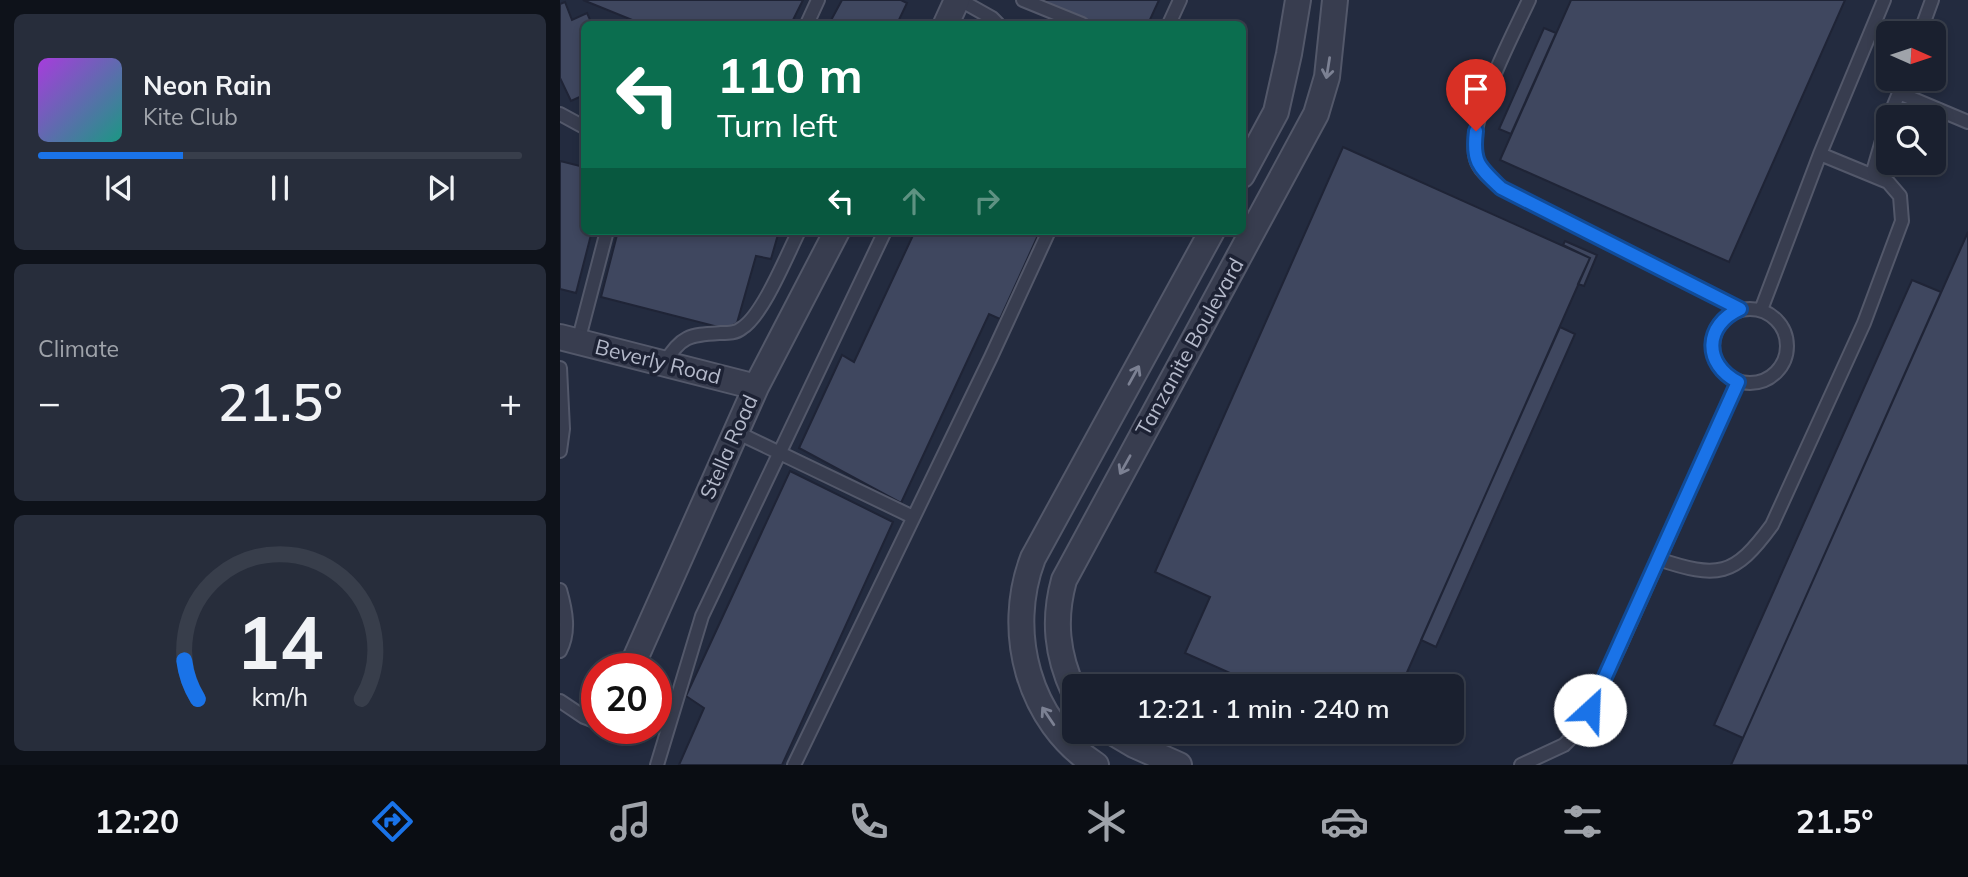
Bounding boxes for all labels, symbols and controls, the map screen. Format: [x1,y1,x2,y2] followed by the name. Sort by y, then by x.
[1876,21,1946,91] north arrow
[1876,21,1946,175] map controls
[717,44,863,105] text: 110 m
[602,49,693,140] icon: left
[1321,56,1334,79] one-way arrow
[1446,59,1506,131] pin
[143,69,272,102] text: Neon Rain
[1457,70,1495,108] icon: arrive
[143,102,238,131] text: Kite Club
[717,105,837,145] text: Turn left
[1876,105,1946,175] button: search
[100,169,138,207] icon: previous
[261,169,299,207] icon: pause
[422,169,460,207] icon: next
[822,182,860,220] icon: left
[895,182,933,220] icon: ahead
[968,182,1006,220] icon: right
[1129,253,1249,440] street label: Tanzanite Boulevard
[593,333,724,389] street label: Beverly Road
[38,334,119,363] text: Climate
[1127,365,1141,386] one-way arrow
[217,369,343,434] text: 21.5°
[38,378,61,426] text: −
[499,378,522,426] text: +
[694,390,763,503] street label: Stella Road
[1118,455,1132,475] one-way arrow
[236,596,324,687] text: 14
[581,653,672,744] speed limit sign: 20
[1553,673,1627,747] position arrow
[252,681,308,712] text: km/h
[1136,692,1390,725] text: 12:21 · 1 min · 240 m
[1041,707,1055,726] one-way arrow
[368,797,417,846] icon: directions
[606,797,655,846] icon: music
[844,797,893,846] icon: phone
[1082,797,1131,846] icon: climate
[1320,797,1369,846] icon: car
[1558,797,1607,846] icon: filters
[94,801,179,841] text: 12:20
[1796,801,1873,841] text: 21.5°

